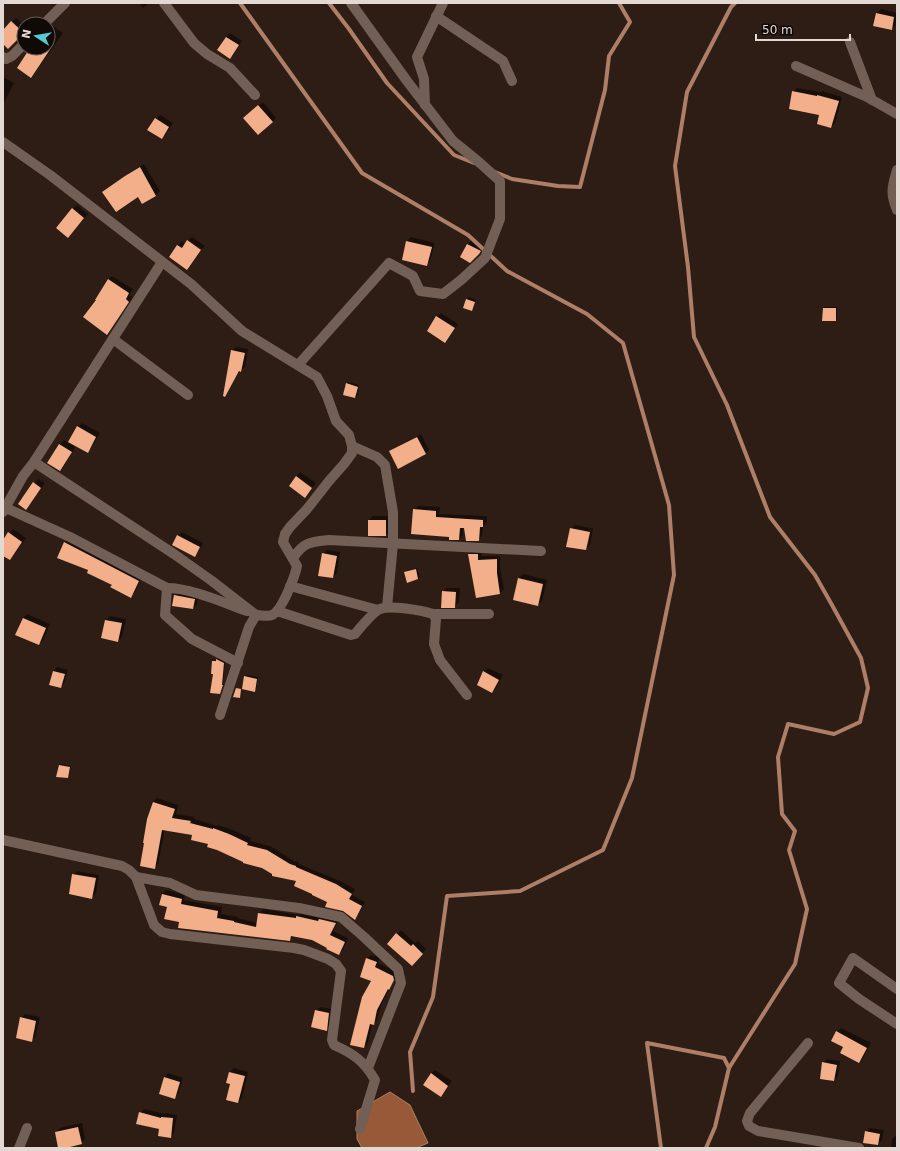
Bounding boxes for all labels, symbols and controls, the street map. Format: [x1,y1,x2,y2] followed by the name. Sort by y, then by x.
[16,16,56,56] north arrow
[756,16,850,42] scale bar
[762,23,793,37] text: 50 m
[19,28,34,40] text: N

